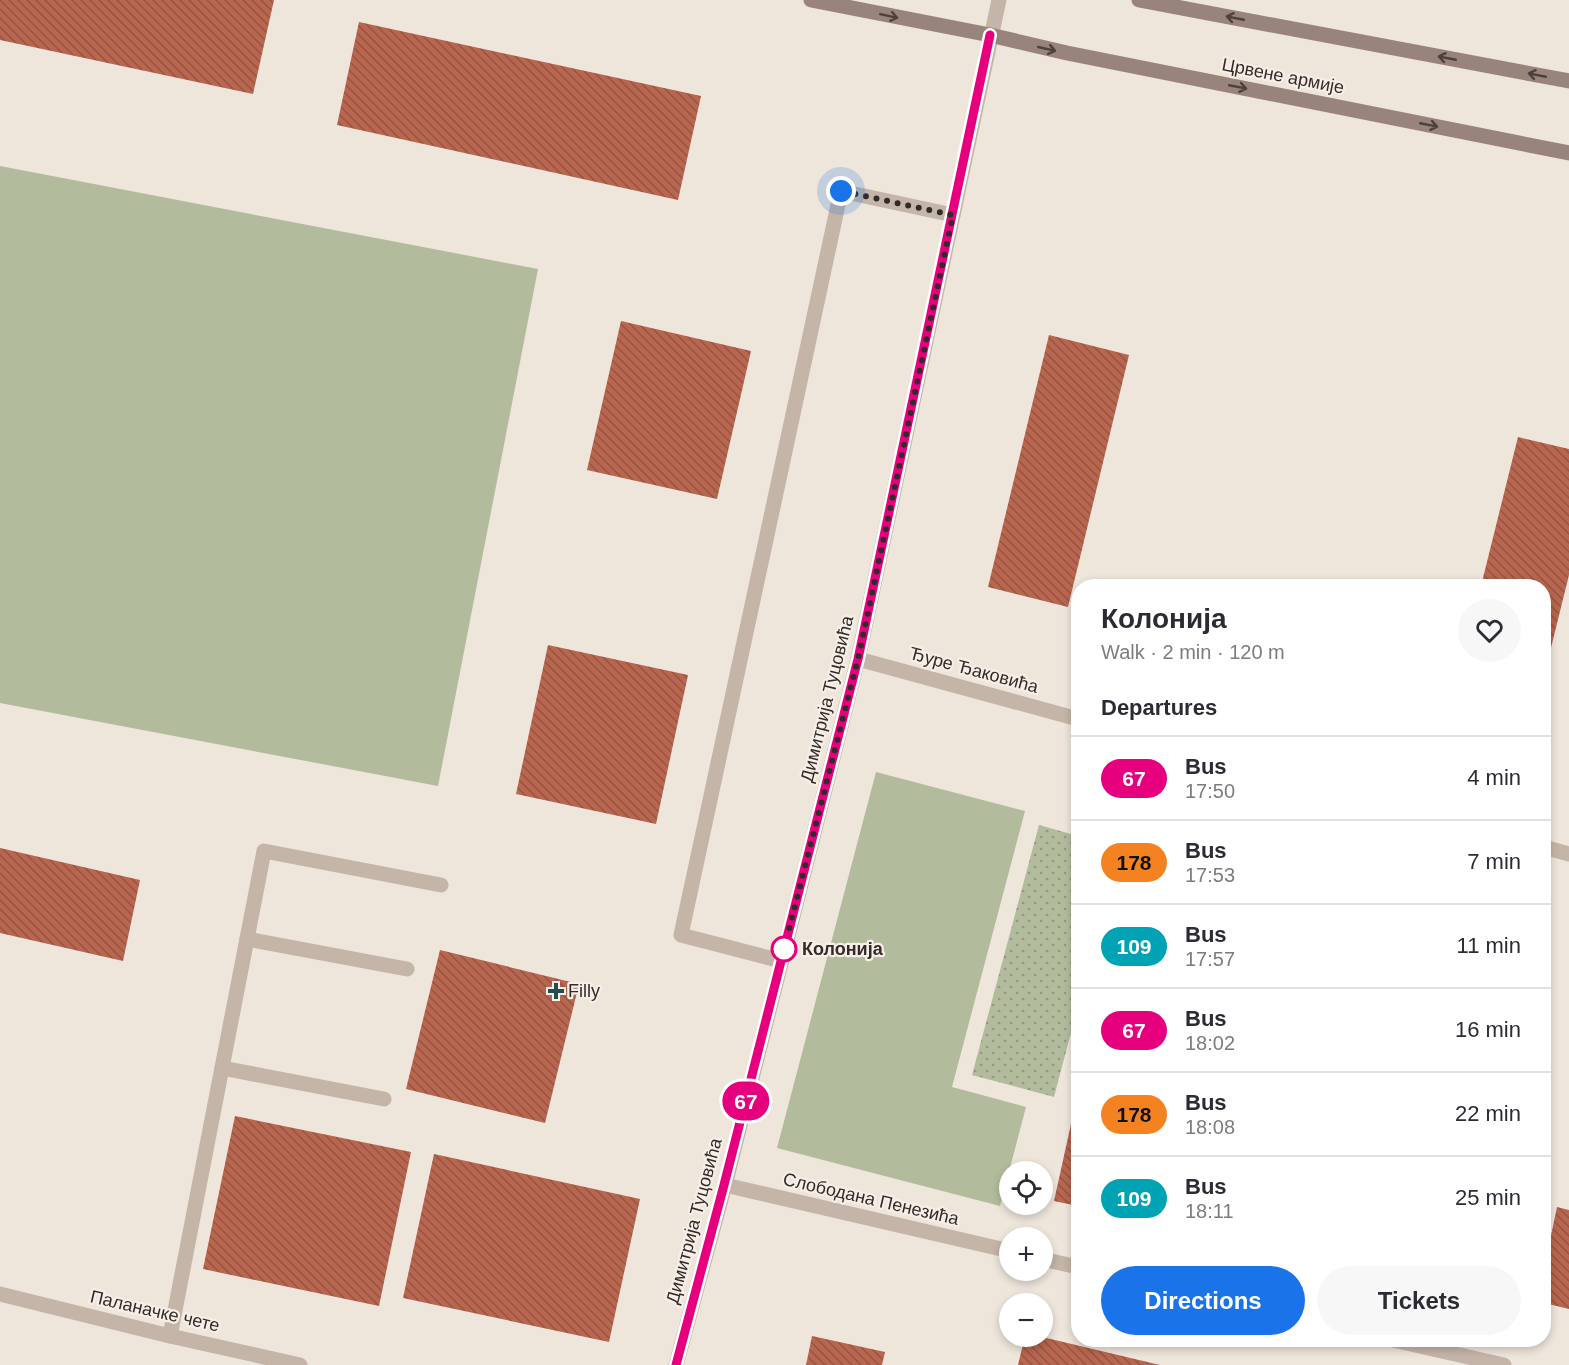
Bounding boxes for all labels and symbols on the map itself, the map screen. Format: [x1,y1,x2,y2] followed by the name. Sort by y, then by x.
[879,10,898,22] one-way arrow
[1226,12,1245,23] one-way arrow
[1037,43,1056,55] one-way arrow
[1438,52,1458,63] one-way arrow
[1220,54,1346,98] street label: Црвене армије
[1528,69,1547,80] one-way arrow
[1228,82,1247,93] one-way arrow
[1419,120,1439,131] one-way arrow
[826,176,856,206] your location
[797,613,858,784] street label: Димитрија Туцовића
[907,643,1042,697] street label: Ђуре Ђаковића
[771,936,797,962] marker: Колонија
[802,939,884,959] place label: Колонија
[568,981,600,1001] place label: Filly
[549,984,563,998] marker: Filly
[719,1082,773,1120] line badge: 67
[662,1135,726,1306] street label: Димитрија Туцовића
[781,1169,962,1229] street label: Слободана Пенезића
[88,1286,222,1336] street label: Паланачке чете

